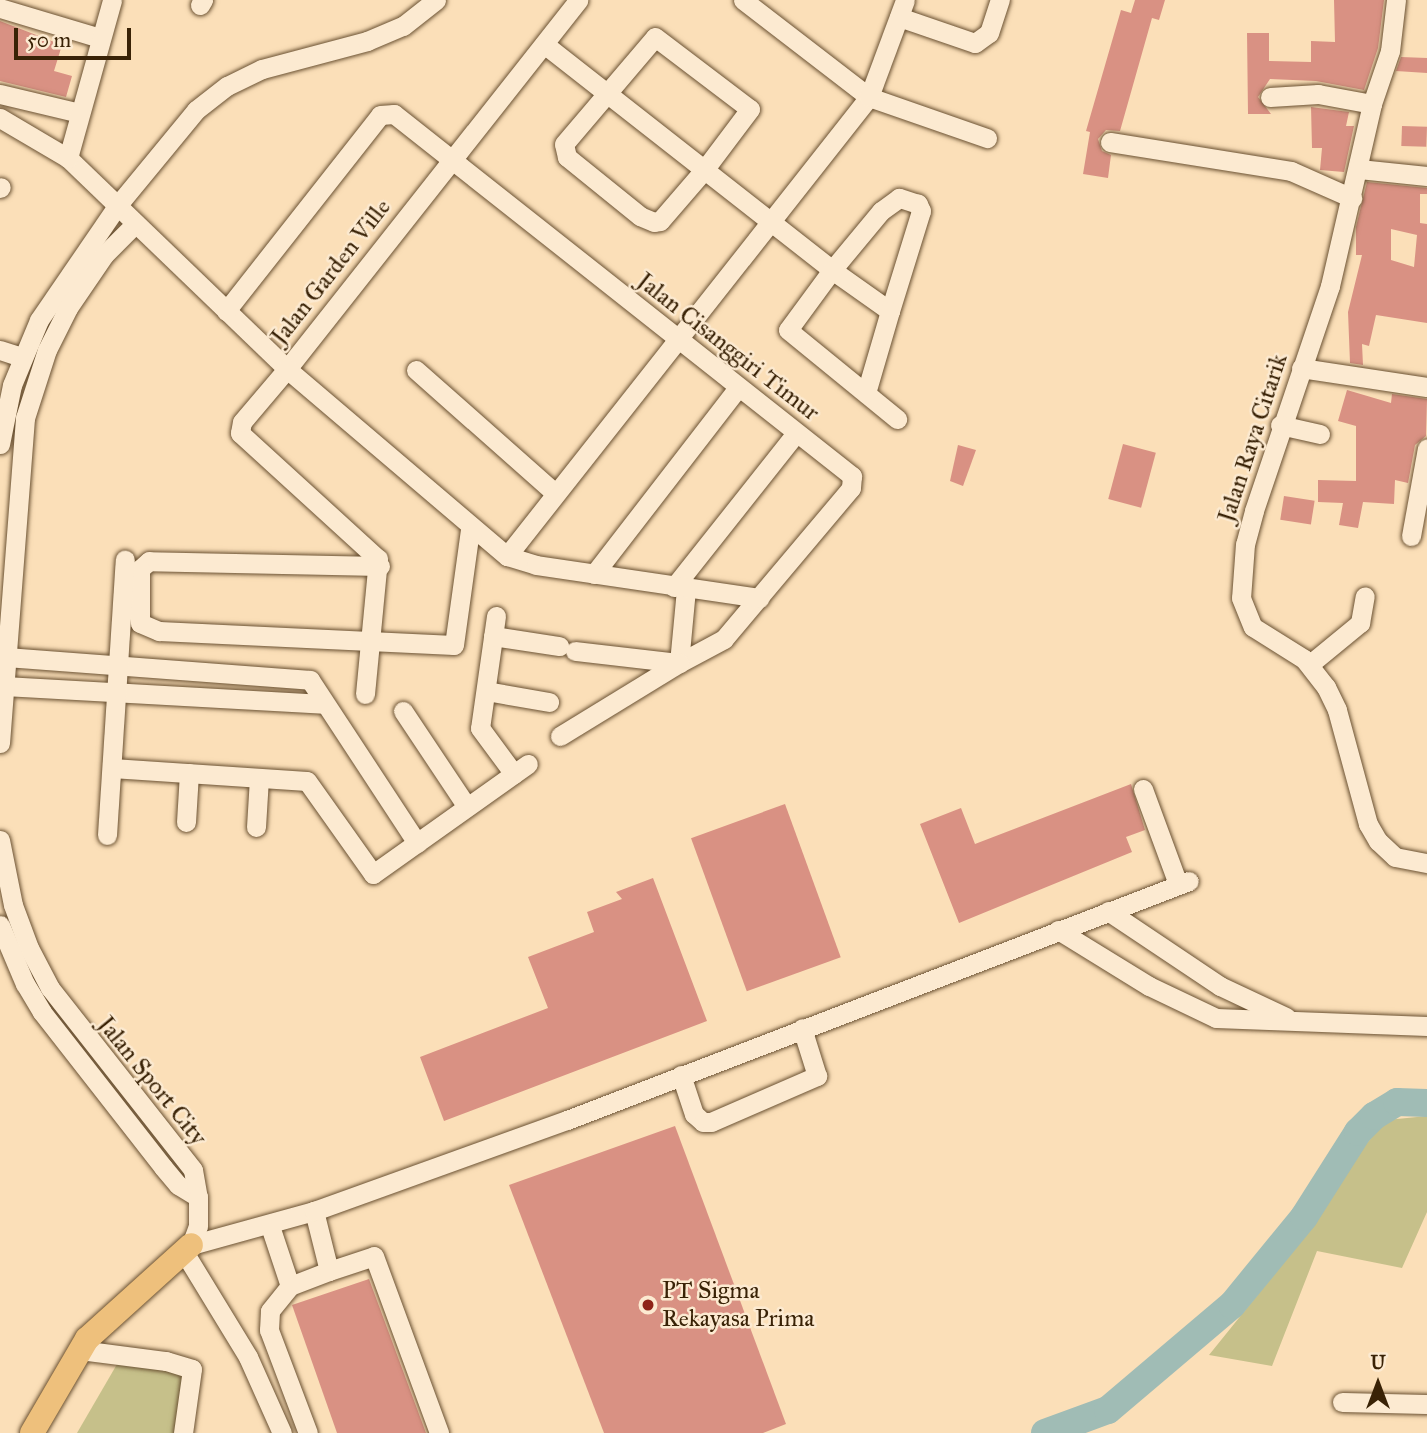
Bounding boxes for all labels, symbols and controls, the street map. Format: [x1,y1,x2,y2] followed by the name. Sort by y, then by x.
[18,14,135,58] scale bar
[27,27,71,53] text: 50 m
[265,193,397,351] street label: Jalan Garden Ville
[631,267,825,427] street label: Jalan Cisanggiri Timur
[1212,350,1294,526] street label: Jalan Raya Citarik
[91,1011,213,1151] street label: Jalan Sport City
[662,1277,814,1333] place label: PT Sigma Rekayasa Prima
[640,1297,656,1313] marker: PT Sigma Rekayasa Prima
[1343,1349,1413,1419] north arrow
[1370,1351,1386,1374] text: U

